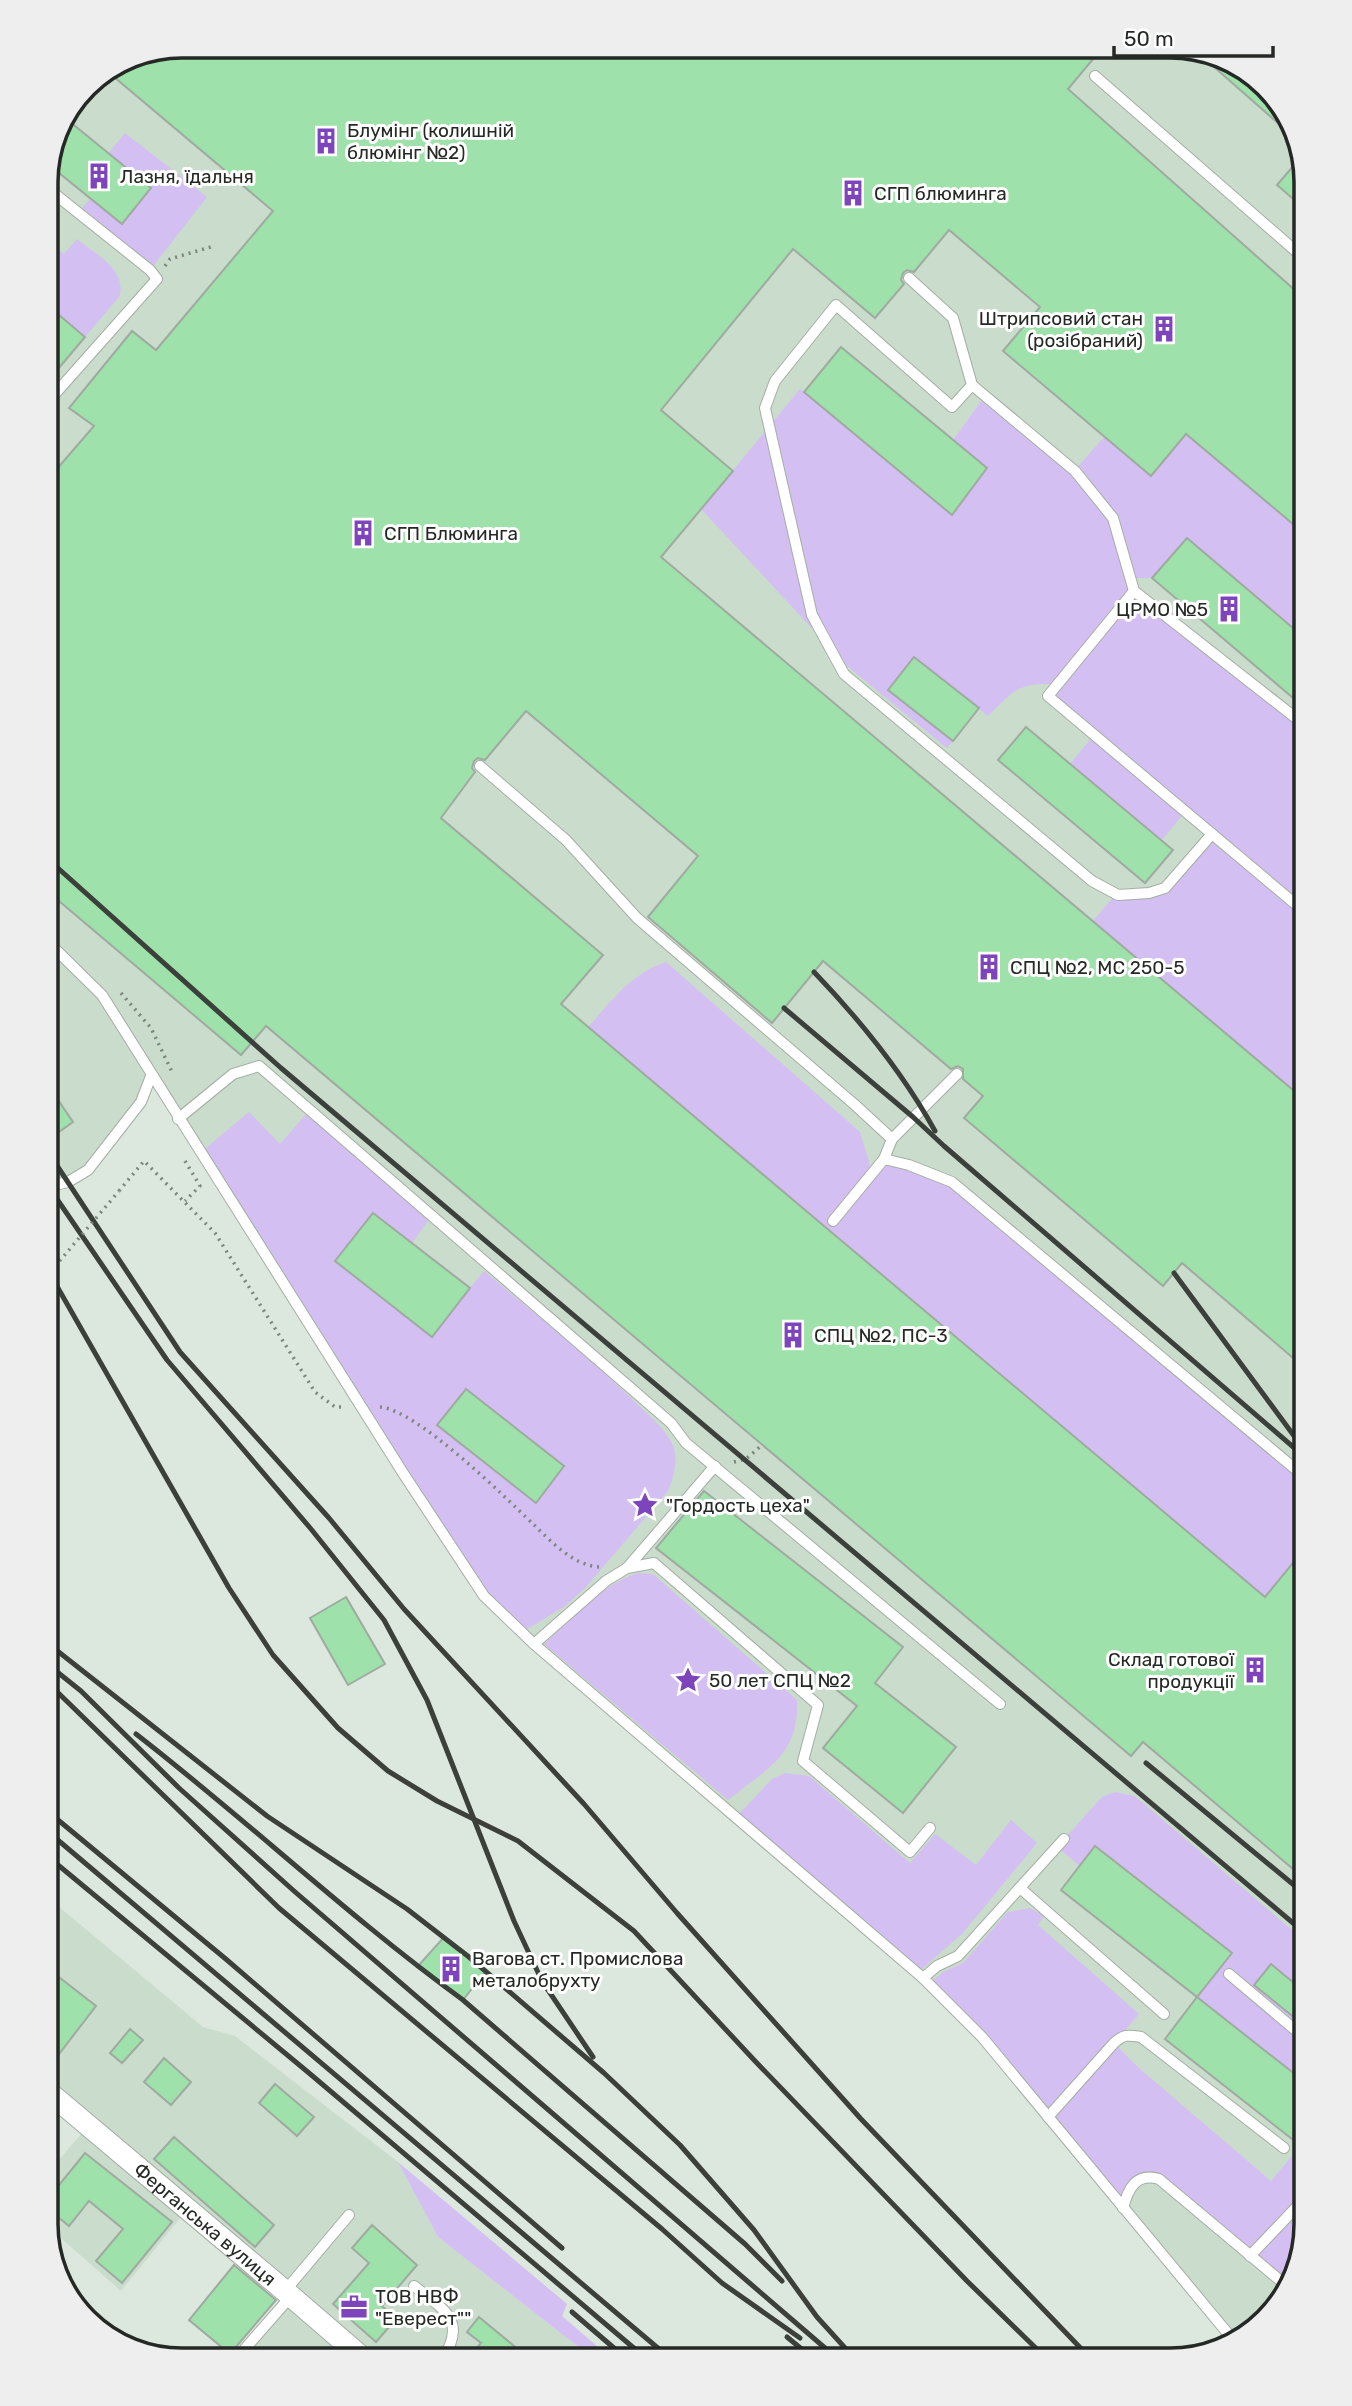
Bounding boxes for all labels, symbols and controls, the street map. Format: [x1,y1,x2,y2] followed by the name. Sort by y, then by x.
[1114,14,1273,58] scale bar
[1124,26,1174,51] text: 50 m
[347,119,514,164] place label: Блумінг (колишній блюмінг №2)
[311,126,341,156] building icon: Блумінг (колишній блюмінг №2)
[84,161,114,191] building icon: Лазня, їдальня
[120,165,254,188] place label: Лазня, їдальня
[838,178,868,208] building icon: СГП блюминга
[874,182,1007,205] place label: СГП блюминга
[979,307,1143,352] place label: Штрипсовий стан (розібраний)
[1149,314,1179,344] building icon: Штрипсовий стан (розібраний)
[348,518,378,548] building icon: СГП Блюминга
[384,522,518,545] place label: СГП Блюминга
[1214,594,1244,624] building icon: ЦРМО №5
[1116,598,1208,621] place label: ЦРМО №5
[974,952,1004,982] building icon: СПЦ №2, МС 250-5
[1010,956,1185,979] place label: СПЦ №2, МС 250-5
[778,1320,808,1350] building icon: СПЦ №2, ПС-3
[814,1324,948,1347] place label: СПЦ №2, ПС-3
[630,1490,660,1520] place icon: "Гордость цеха"
[666,1494,810,1517] place label: "Гордость цеха"
[1108,1648,1234,1693] place label: Склад готової продукції
[1240,1655,1270,1685] building icon: Склад готової продукції
[673,1665,703,1695] place icon: 50 лет СПЦ №2
[709,1669,851,1692] place label: 50 лет СПЦ №2
[472,1947,683,1992] place label: Вагова ст. Промислова металобрухту
[436,1954,466,1984] building icon: Вагова ст. Промислова металобрухту
[129,2158,281,2291] street label: Ферганська вулиця
[375,2285,471,2330] place label: ТОВ НВФ "Еверест""
[339,2292,369,2322] office icon: ТОВ НВФ "Еверест""

